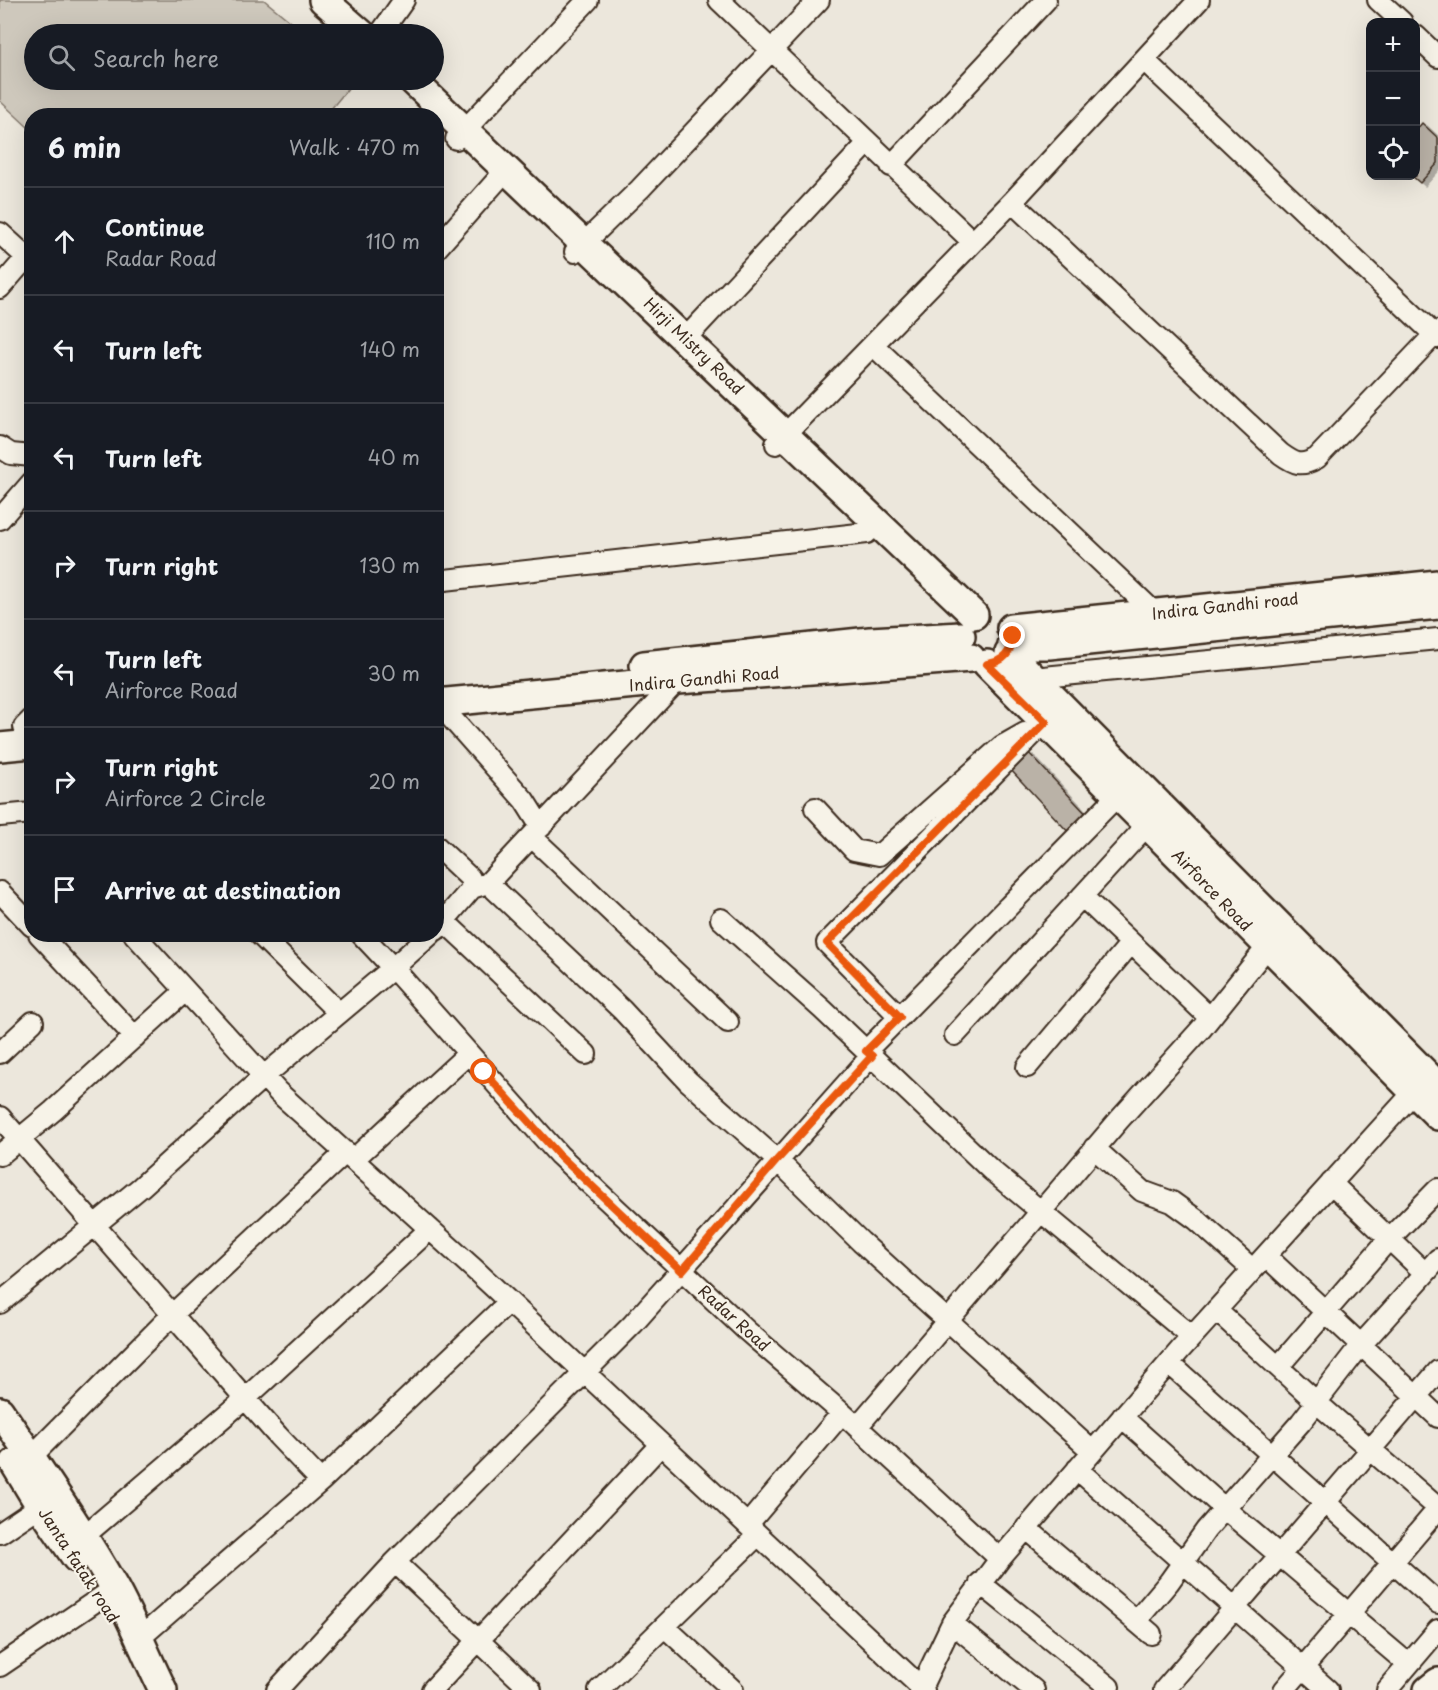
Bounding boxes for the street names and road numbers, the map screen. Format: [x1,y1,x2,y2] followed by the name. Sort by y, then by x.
[639,291,750,400] street label: Hirji Mistry Road
[1150,585,1299,625] street label: Indira Gandhi road
[628,659,780,697] street label: Indira Gandhi Road
[1167,843,1258,936] street label: Airforce Road
[693,1278,776,1356] street label: Radar Road
[34,1502,126,1627] street label: Janta fatak road

